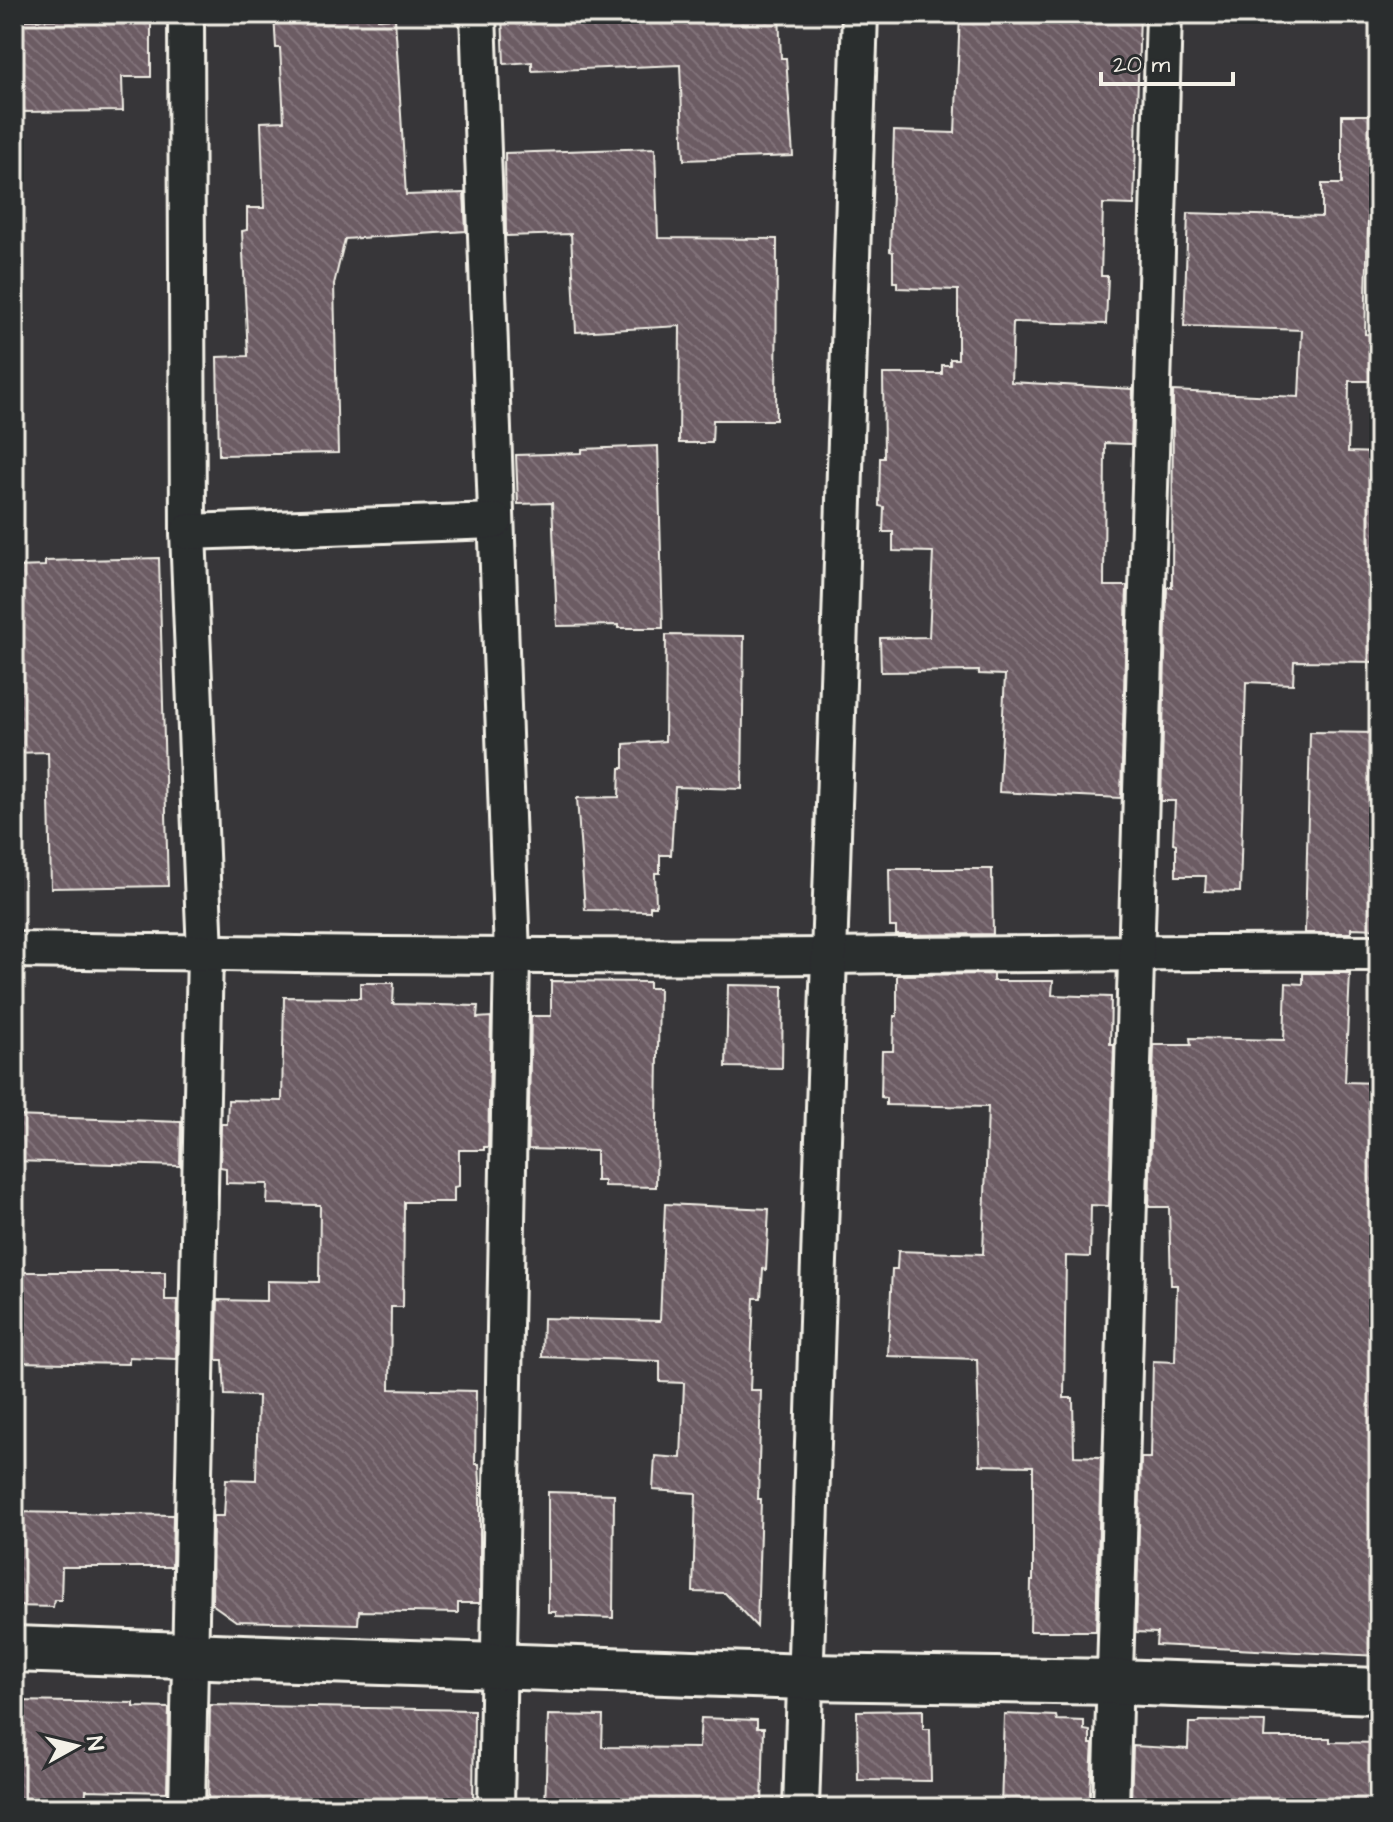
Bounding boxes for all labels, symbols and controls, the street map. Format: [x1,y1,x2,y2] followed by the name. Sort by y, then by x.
[1101,36,1233,86] scale bar
[1113,48,1170,82] text: 20 m
[36,1706,116,1786] north arrow
[78,1734,111,1753] text: N

